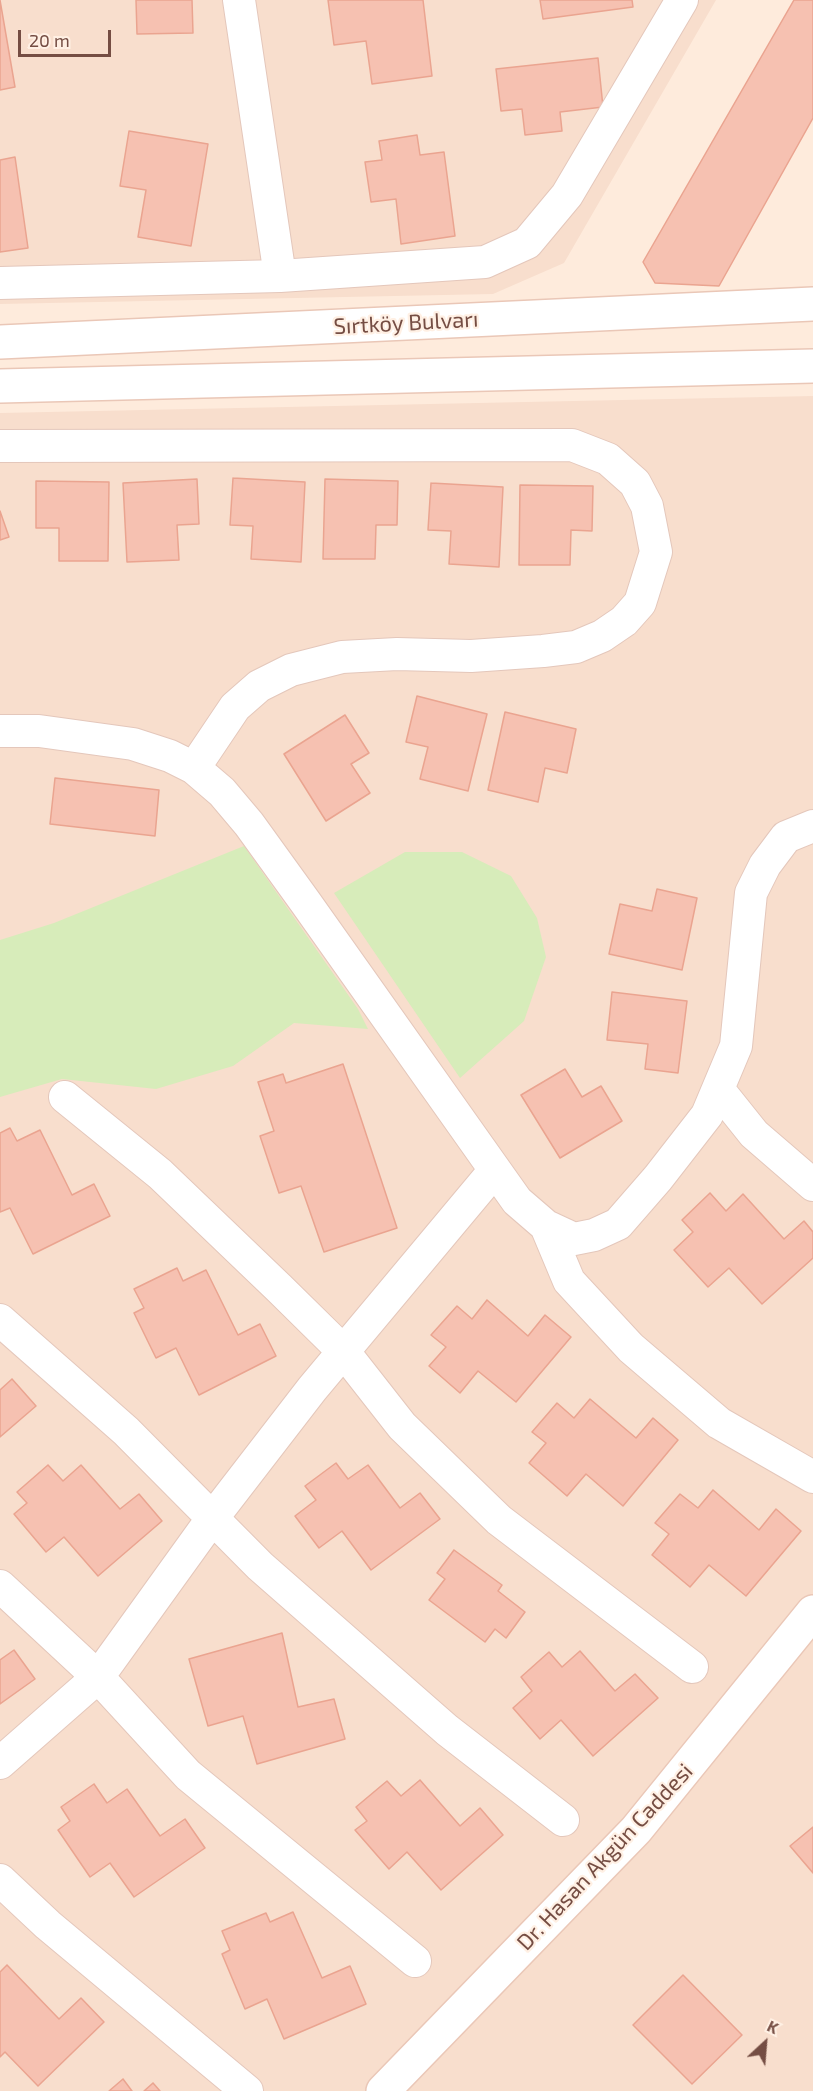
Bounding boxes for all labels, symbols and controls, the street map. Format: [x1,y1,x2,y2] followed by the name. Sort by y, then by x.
[21,18,114,56] scale bar
[29,29,70,51] text: 20 m
[333,306,479,340] street label: Sırtköy Bulvarı
[512,1758,698,1956] street label: Dr. Hasan Akgün Caddesi
[735,2013,795,2073] north arrow
[764,2016,782,2037] text: K

